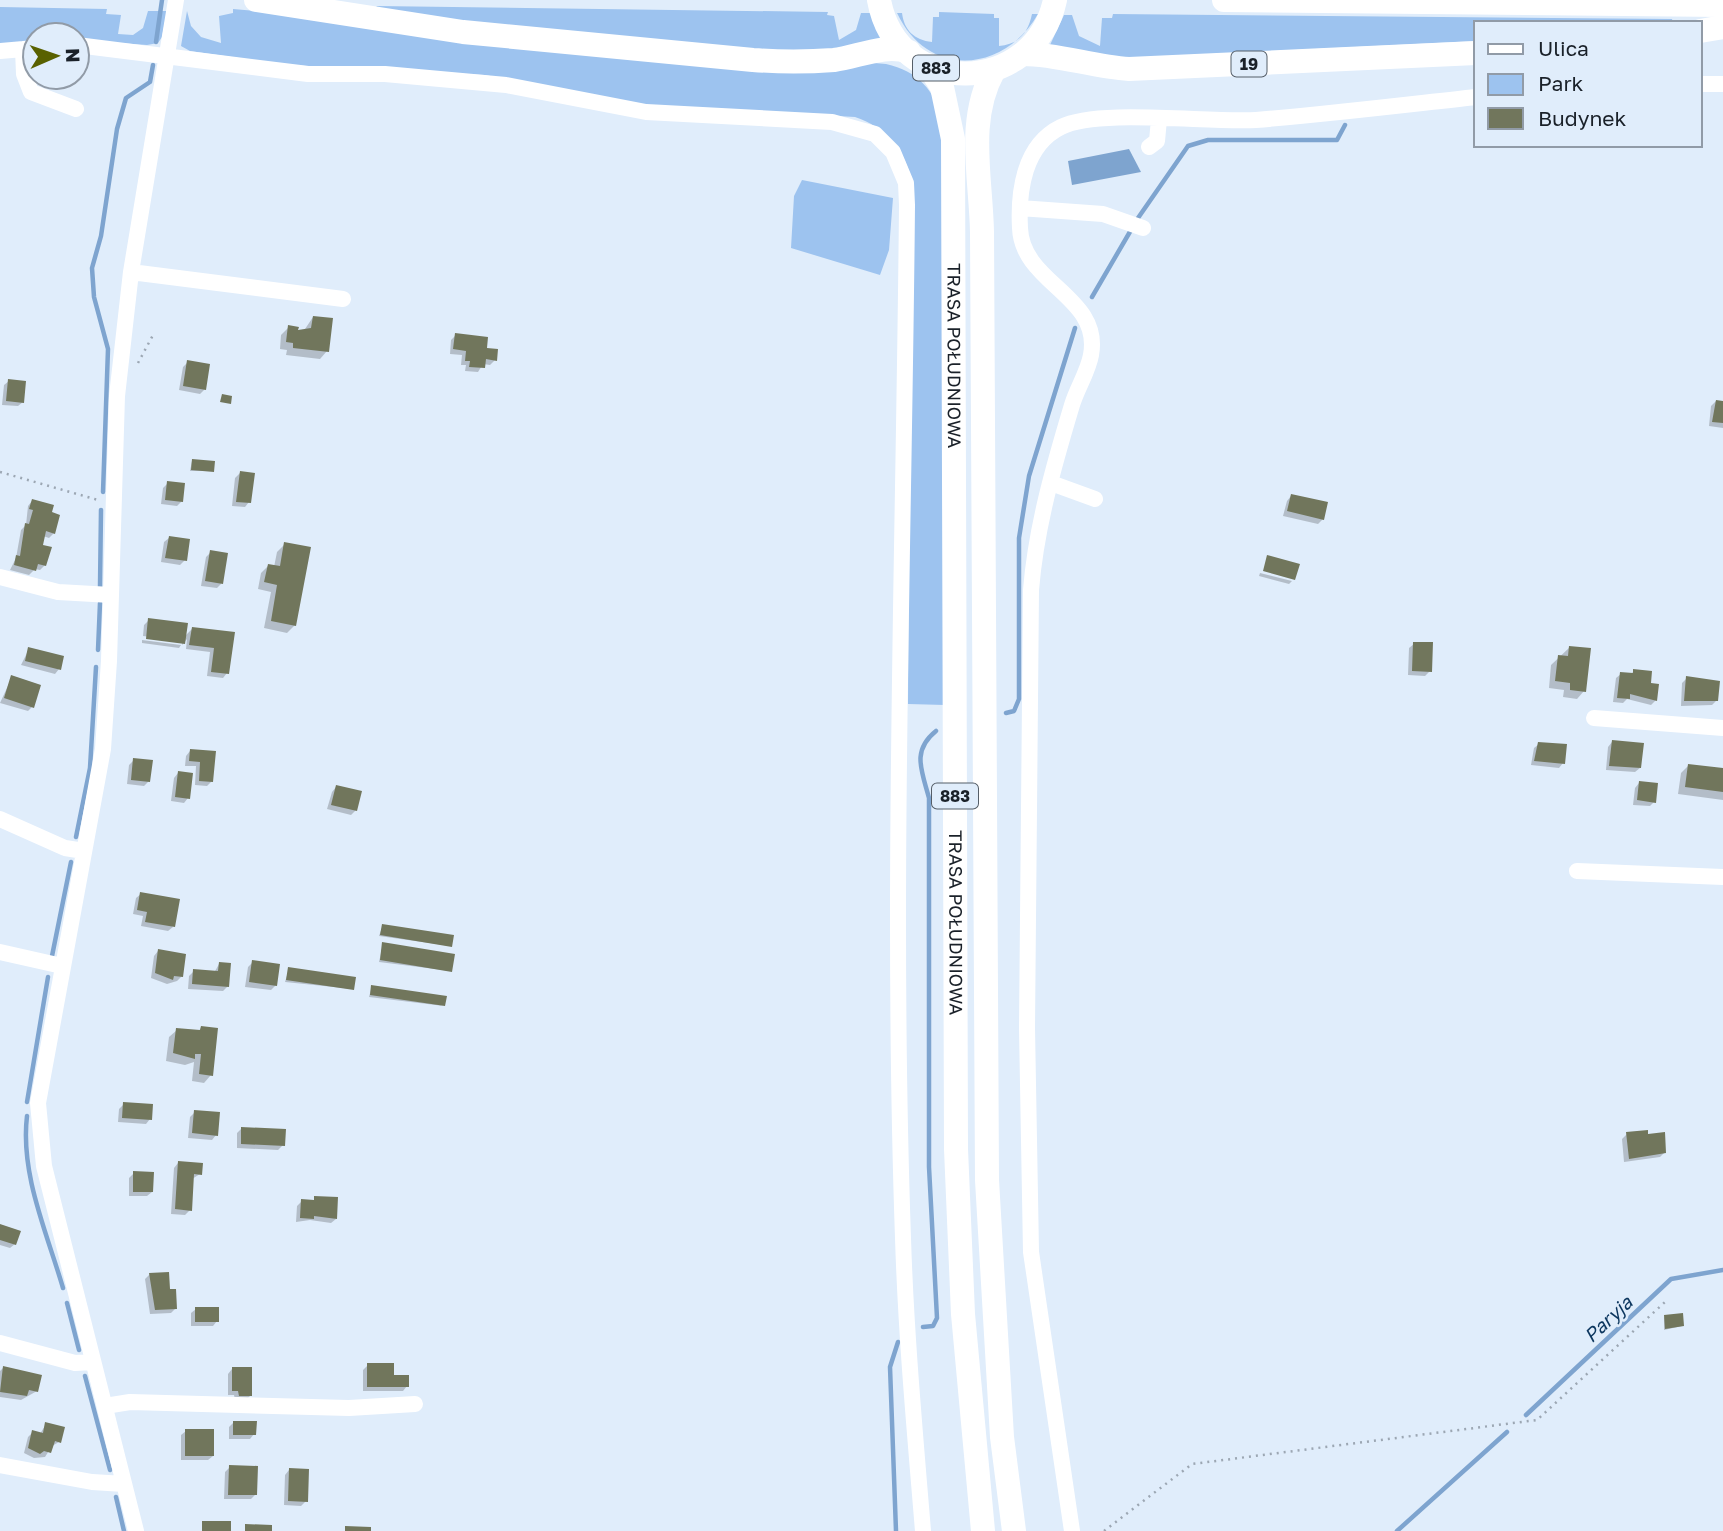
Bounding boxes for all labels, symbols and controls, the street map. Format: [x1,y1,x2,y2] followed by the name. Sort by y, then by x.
[21,21,91,91] north arrow
[1474,21,1702,147] legend
[1538,35,1589,61] text: Ulica
[62,48,85,63] text: N
[1232,52,1266,76] road number: 19
[913,55,959,80] road number: 883
[1538,70,1584,96] text: Park
[1538,105,1627,131] text: Budynek
[943,263,966,448] street label: TRASA POŁUDNIOWA
[932,783,978,808] road number: 883
[945,830,968,1015] street label: TRASA POŁUDNIOWA
[1579,1290,1637,1347] water label: Paryja

